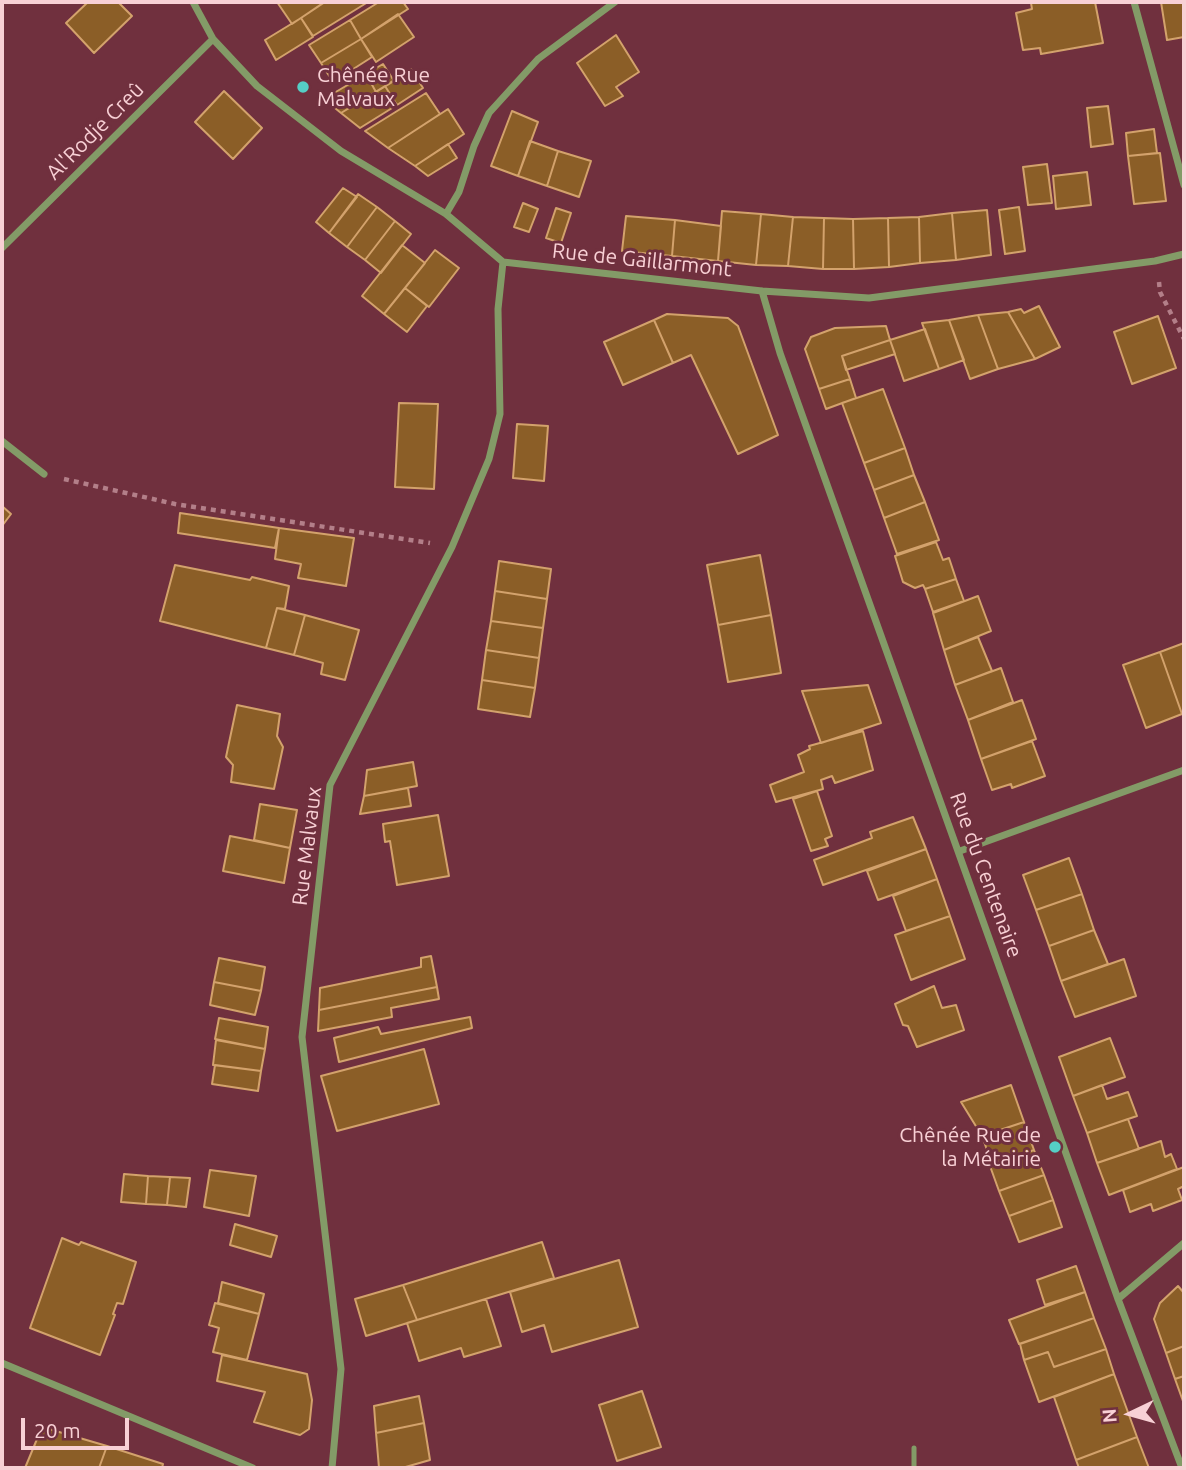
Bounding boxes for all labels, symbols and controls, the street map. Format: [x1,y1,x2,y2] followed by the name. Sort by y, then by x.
[317,62,430,112] place label: Chênée Rue Malvaux
[41,77,149,185] street label: Al'Rodje Creû
[295,79,311,95] marker: Chênée Rue Malvaux
[551,238,733,282] street label: Rue de Gaillarmont
[287,785,327,907] street label: Rue Malvaux
[944,789,1028,961] street label: Rue du Centenaire
[899,1122,1041,1172] place label: Chênée Rue de la Métairie
[1047,1139,1063,1155] marker: Chênée Rue de la Métairie
[1095,1379,1165,1449] north arrow
[24,1404,133,1448] scale bar
[1098,1408,1121,1424] text: N
[34,1418,81,1442] text: 20 m

